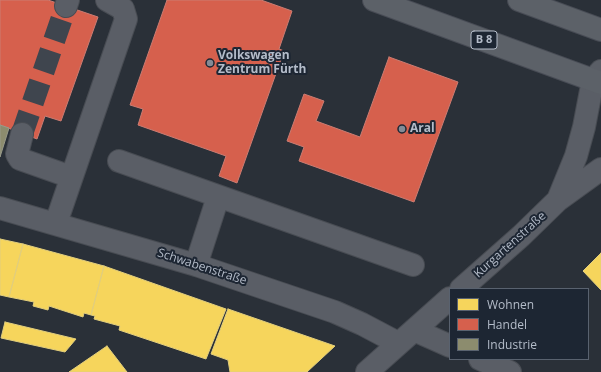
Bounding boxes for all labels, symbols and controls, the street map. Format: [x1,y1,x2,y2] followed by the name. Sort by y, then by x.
[471,31,497,49] road number: B 8
[218,49,306,77] place label: Volkswagen Zentrum Fürth
[205,58,215,68] marker: Volkswagen Zentrum Fürth
[410,122,435,136] place label: Aral
[397,124,407,134] marker: Aral
[471,209,549,281] street label: Kurgartenstraße
[156,246,248,288] street label: Schwabenstraße
[449,288,589,360] legend
[487,296,534,313] text: Wohnen
[487,316,527,333] text: Handel
[487,336,537,353] text: Industrie

